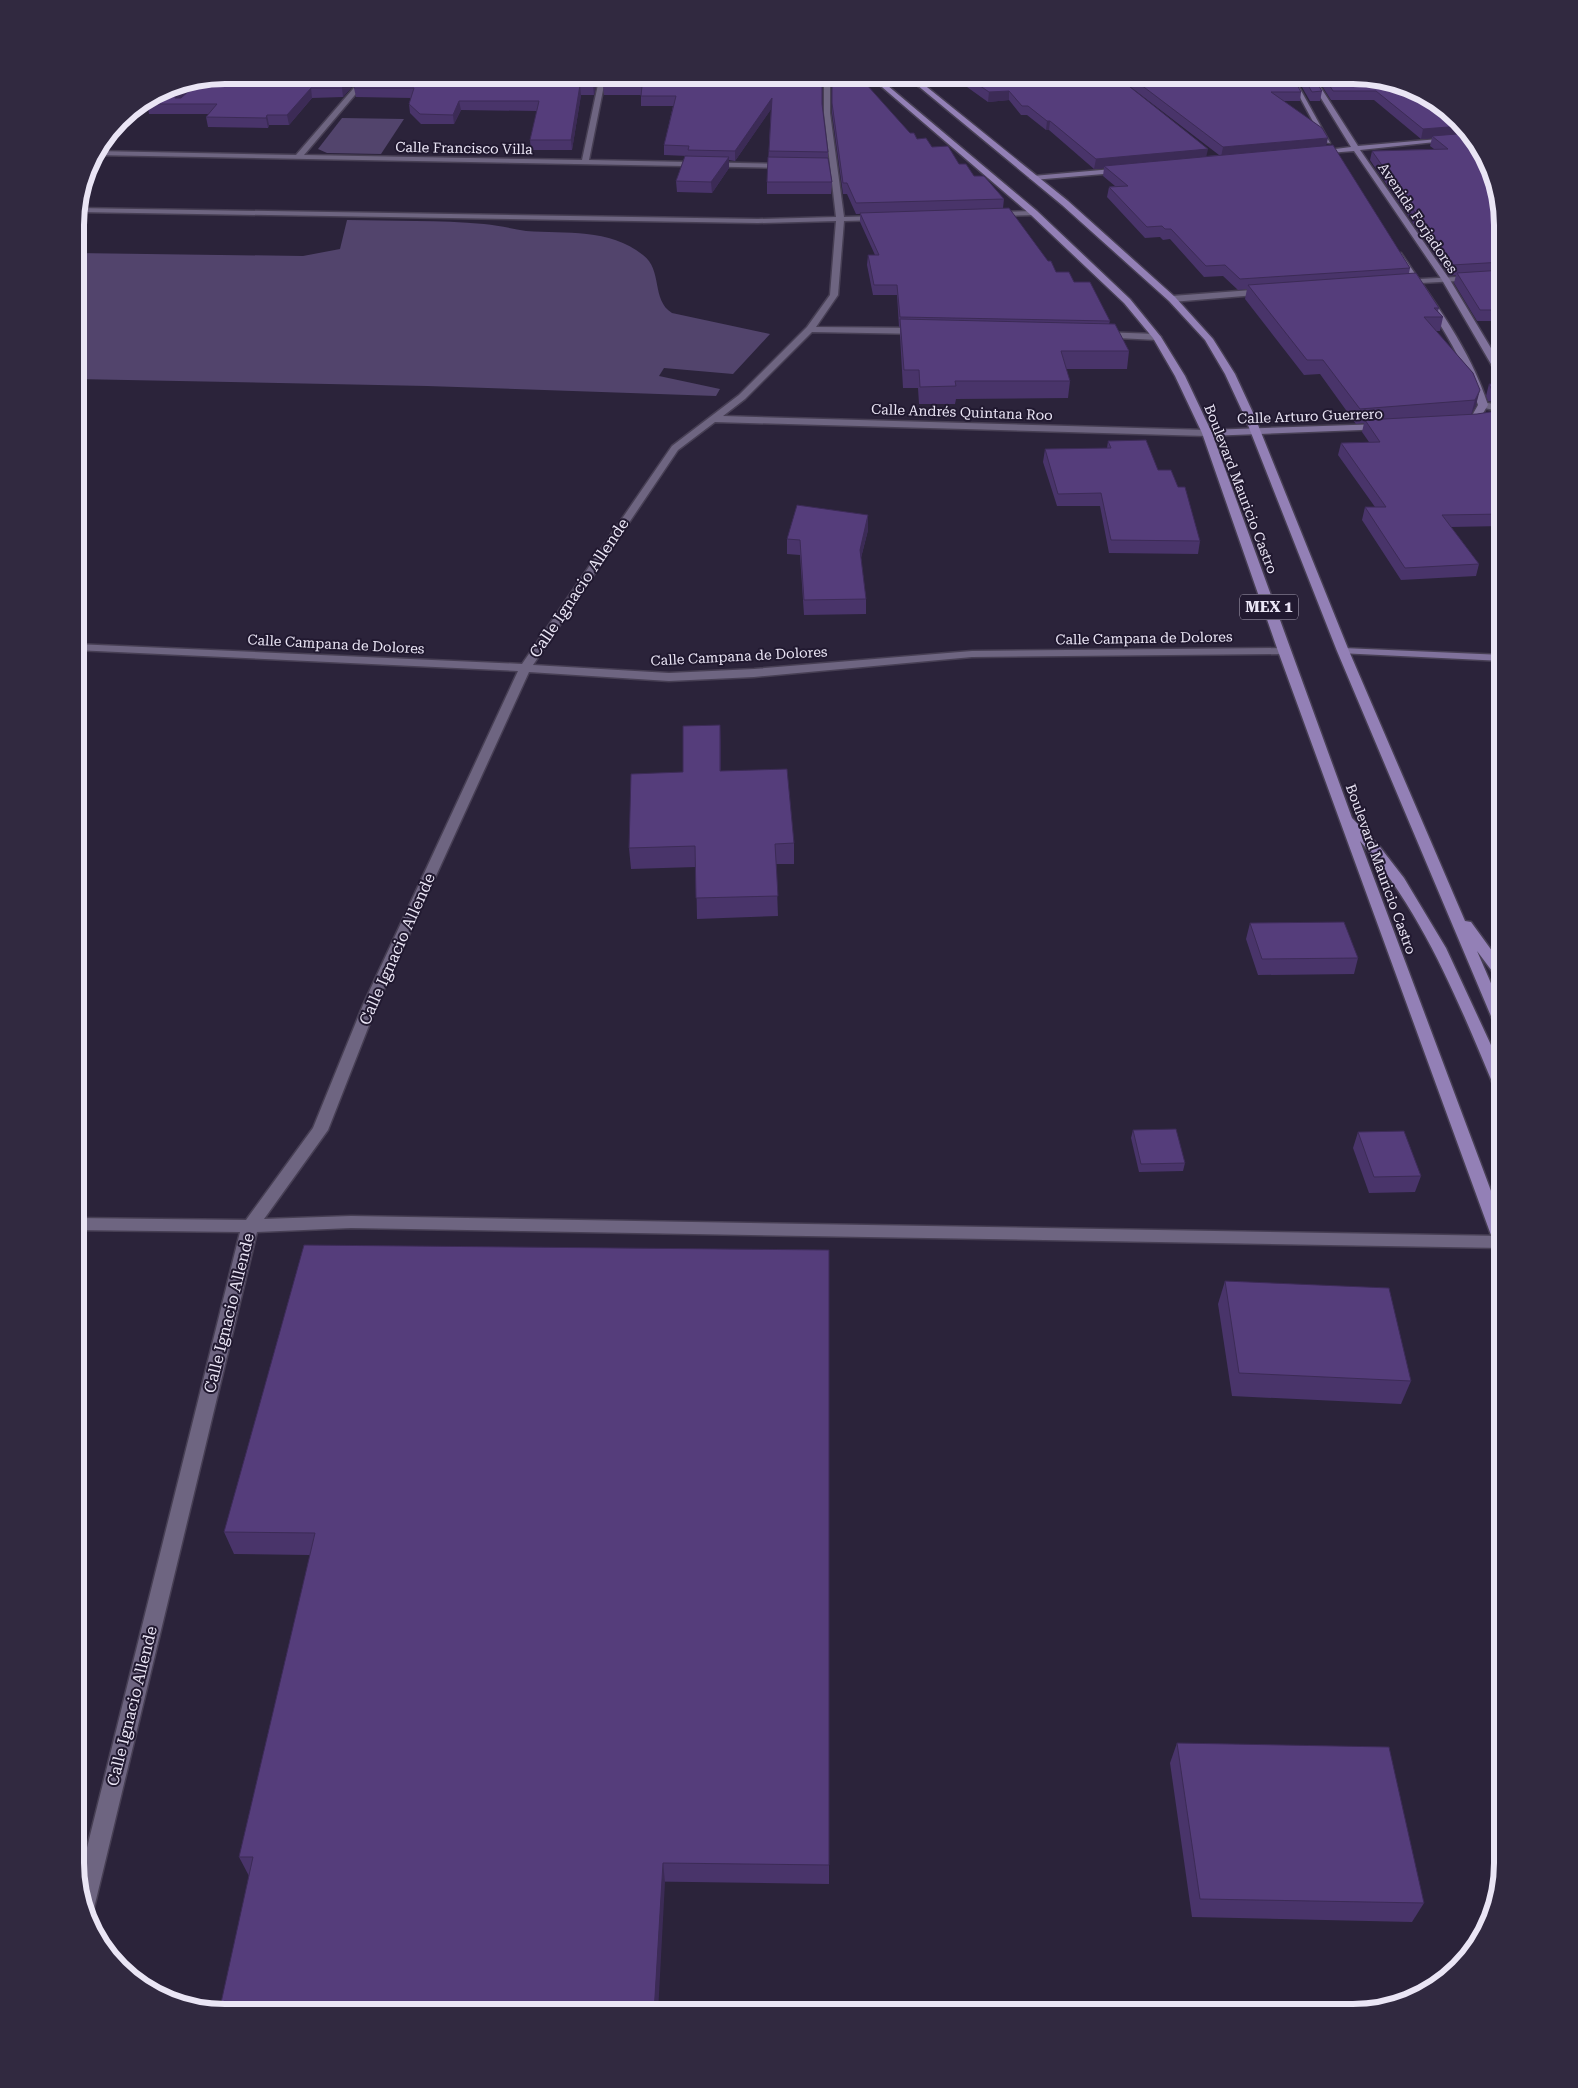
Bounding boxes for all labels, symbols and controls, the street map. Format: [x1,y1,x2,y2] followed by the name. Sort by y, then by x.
[395,139,533,157] street label: Calle Francisco Villa
[1375,160,1461,277] street label: Avenida Forjadores
[871,401,1053,423] street label: Calle Andrés Quintana Roo
[1201,402,1281,576] street label: Boulevard Mauricio Castro
[1237,405,1383,427] street label: Calle Arturo Guerrero
[525,514,633,661] street label: Calle Ignacio Allende
[1240,594,1298,620] road number: MEX 1
[1055,628,1233,648] street label: Calle Campana de Dolores
[247,631,425,657] street label: Calle Campana de Dolores
[650,643,828,669] street label: Calle Campana de Dolores
[1343,782,1419,956] street label: Boulevard Mauricio Castro
[355,870,439,1028] street label: Calle Ignacio Allende
[200,1231,258,1395] street label: Calle Ignacio Allende
[103,1624,161,1788] street label: Calle Ignacio Allende

